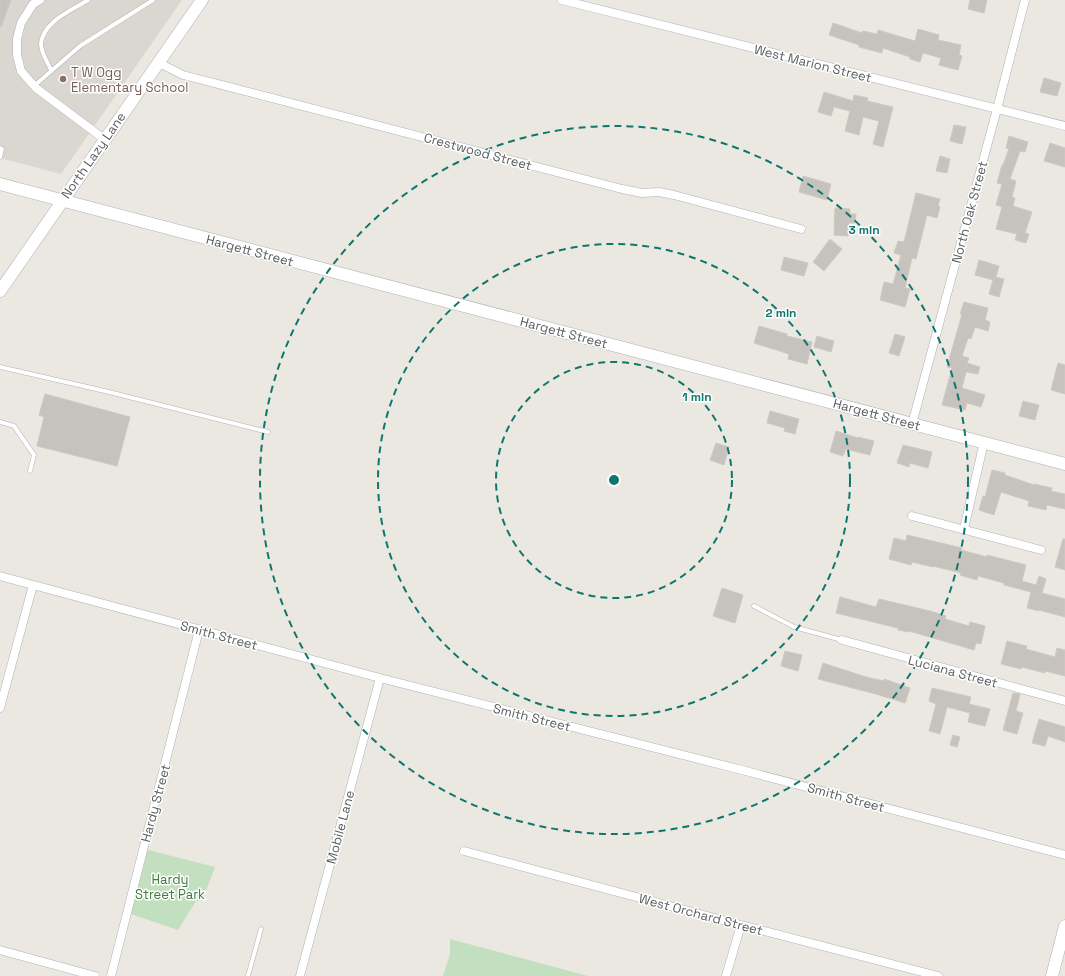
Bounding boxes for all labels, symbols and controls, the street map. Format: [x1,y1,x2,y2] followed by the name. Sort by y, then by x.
[752,41,874,86] street label: West Marion Street
[71,64,188,96] place label: T W Ogg Elementary School
[58,74,68,84] marker: T W Ogg Elementary School
[57,109,130,202] street label: North Lazy Lane
[422,129,534,174] street label: Crestwood Street
[948,159,991,265] street label: North Oak Street
[848,222,880,238] text: 3 min
[204,231,296,270] street label: Hargett Street
[765,305,797,321] text: 2 min
[518,313,610,352] street label: Hargett Street
[682,389,712,405] text: 1 min
[831,395,923,434] street label: Hargett Street
[607,473,621,487] centre of rings
[178,617,259,654] street label: Smith Street
[906,651,999,692] street label: Luciana Street
[491,700,572,735] street label: Smith Street
[137,762,174,844] street label: Hardy Street
[805,779,886,816] street label: Smith Street
[323,789,358,866] street label: Mobile Lane
[135,871,205,903] park label: Hardy Street Park
[637,890,765,939] street label: West Orchard Street

